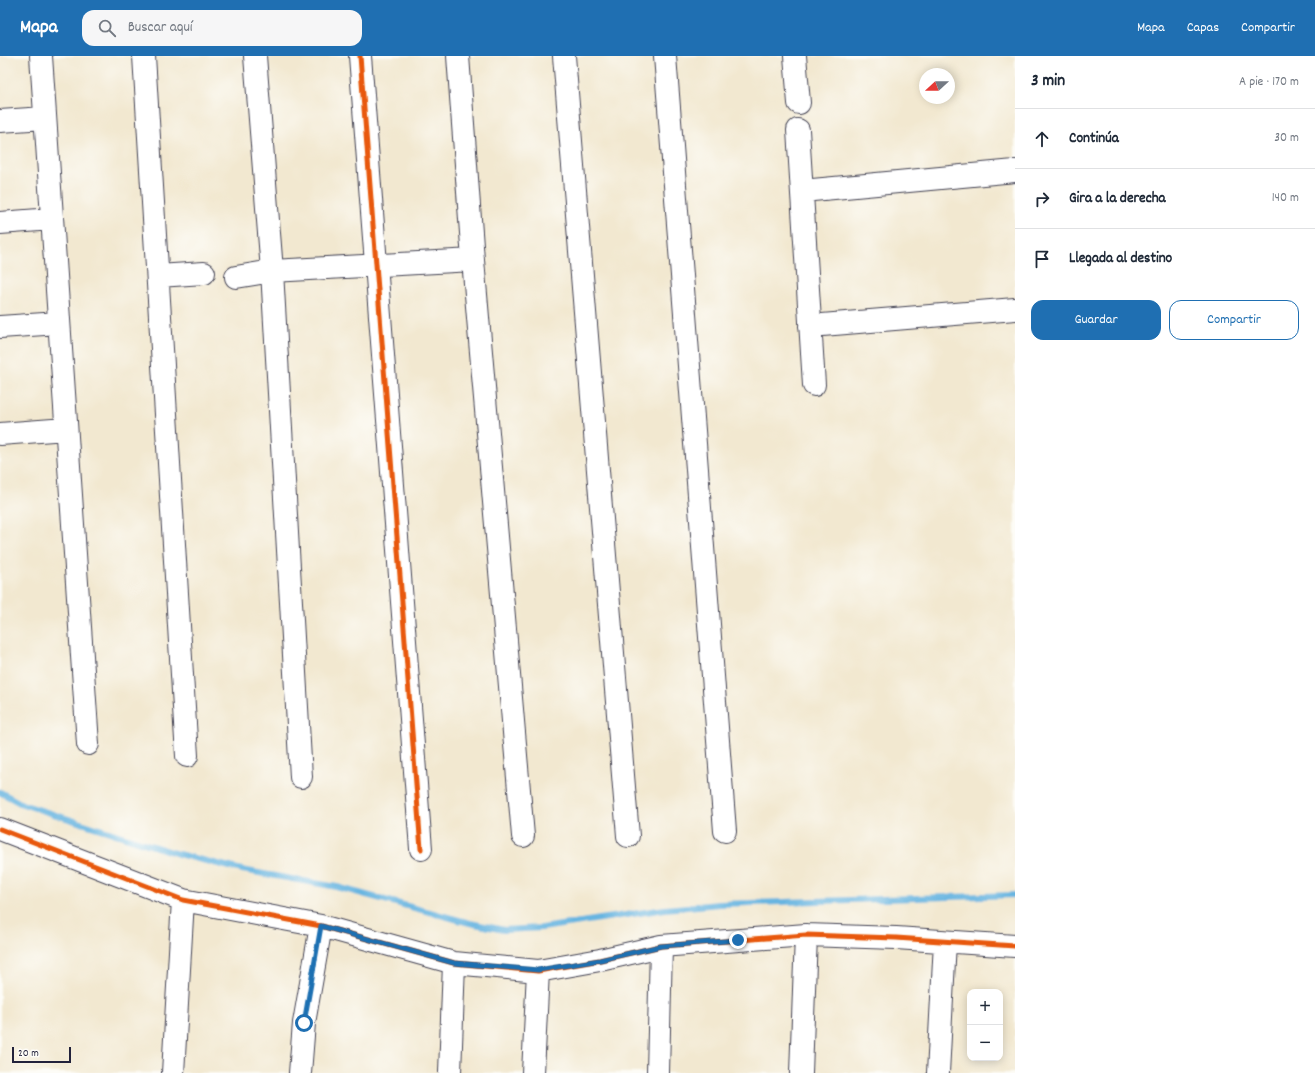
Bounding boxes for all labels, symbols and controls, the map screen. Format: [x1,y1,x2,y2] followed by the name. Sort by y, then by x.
[82,10,362,46] search box
[20,15,58,42] text: Mapa
[96,17,118,39] icon: search
[128,17,193,39] text: Buscar aquí
[1137,18,1165,38] text: Mapa
[1187,18,1219,38] text: Capas
[1241,18,1295,38] text: Compartir
[919,68,955,104] north arrow
[1031,70,1065,94] text: 3 min
[1239,73,1299,92] text: A pie · 170 m
[1031,128,1053,150] icon: ahead
[1069,128,1119,150] text: Continúa
[1274,129,1299,148] text: 30 m
[1031,188,1053,210] icon: right
[1069,188,1166,210] text: Gira a la derecha
[1272,189,1299,208] text: 140 m
[1031,248,1053,270] icon: arrive
[1069,248,1172,270] text: Llegada al destino
[1031,300,1161,340] button: Guardar
[1169,300,1299,340] button: Compartir
[729,931,747,949] route end
[967,989,1003,1061] map controls
[967,989,1003,1025] button: +
[295,1014,313,1032] route start
[967,1025,1003,1061] button: −
[12,1045,71,1064] scale bar
[18,1046,39,1062] text: 20 m

